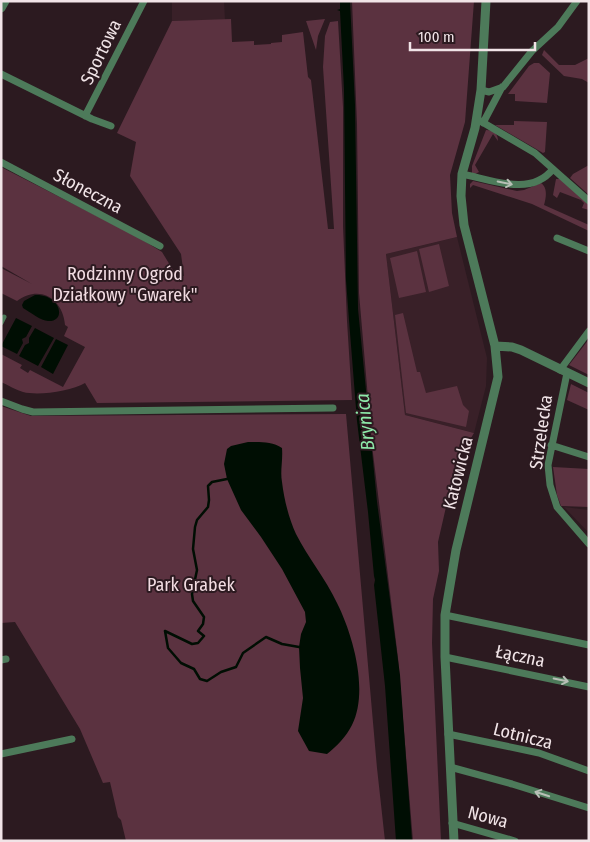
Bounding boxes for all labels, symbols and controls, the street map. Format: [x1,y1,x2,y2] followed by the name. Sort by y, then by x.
[76,16,126,88] street label: Sportowa
[410,20,535,52] scale bar
[418,28,455,46] text: 100 m
[50,164,126,218] street label: Słoneczna
[496,179,512,188] one-way arrow
[53,263,197,306] park label: Rodzinny Ogród Działkowy "Gwarek"
[351,392,379,452] water label: Brynica
[525,393,557,471] street label: Strzelecka
[438,434,478,512] street label: Katowicka
[147,574,236,596] park label: Park Grabek
[493,640,547,672] street label: Łączna
[552,676,568,686] one-way arrow
[491,718,555,754] street label: Lotnicza
[535,788,551,798] one-way arrow
[465,801,511,833] street label: Nowa

